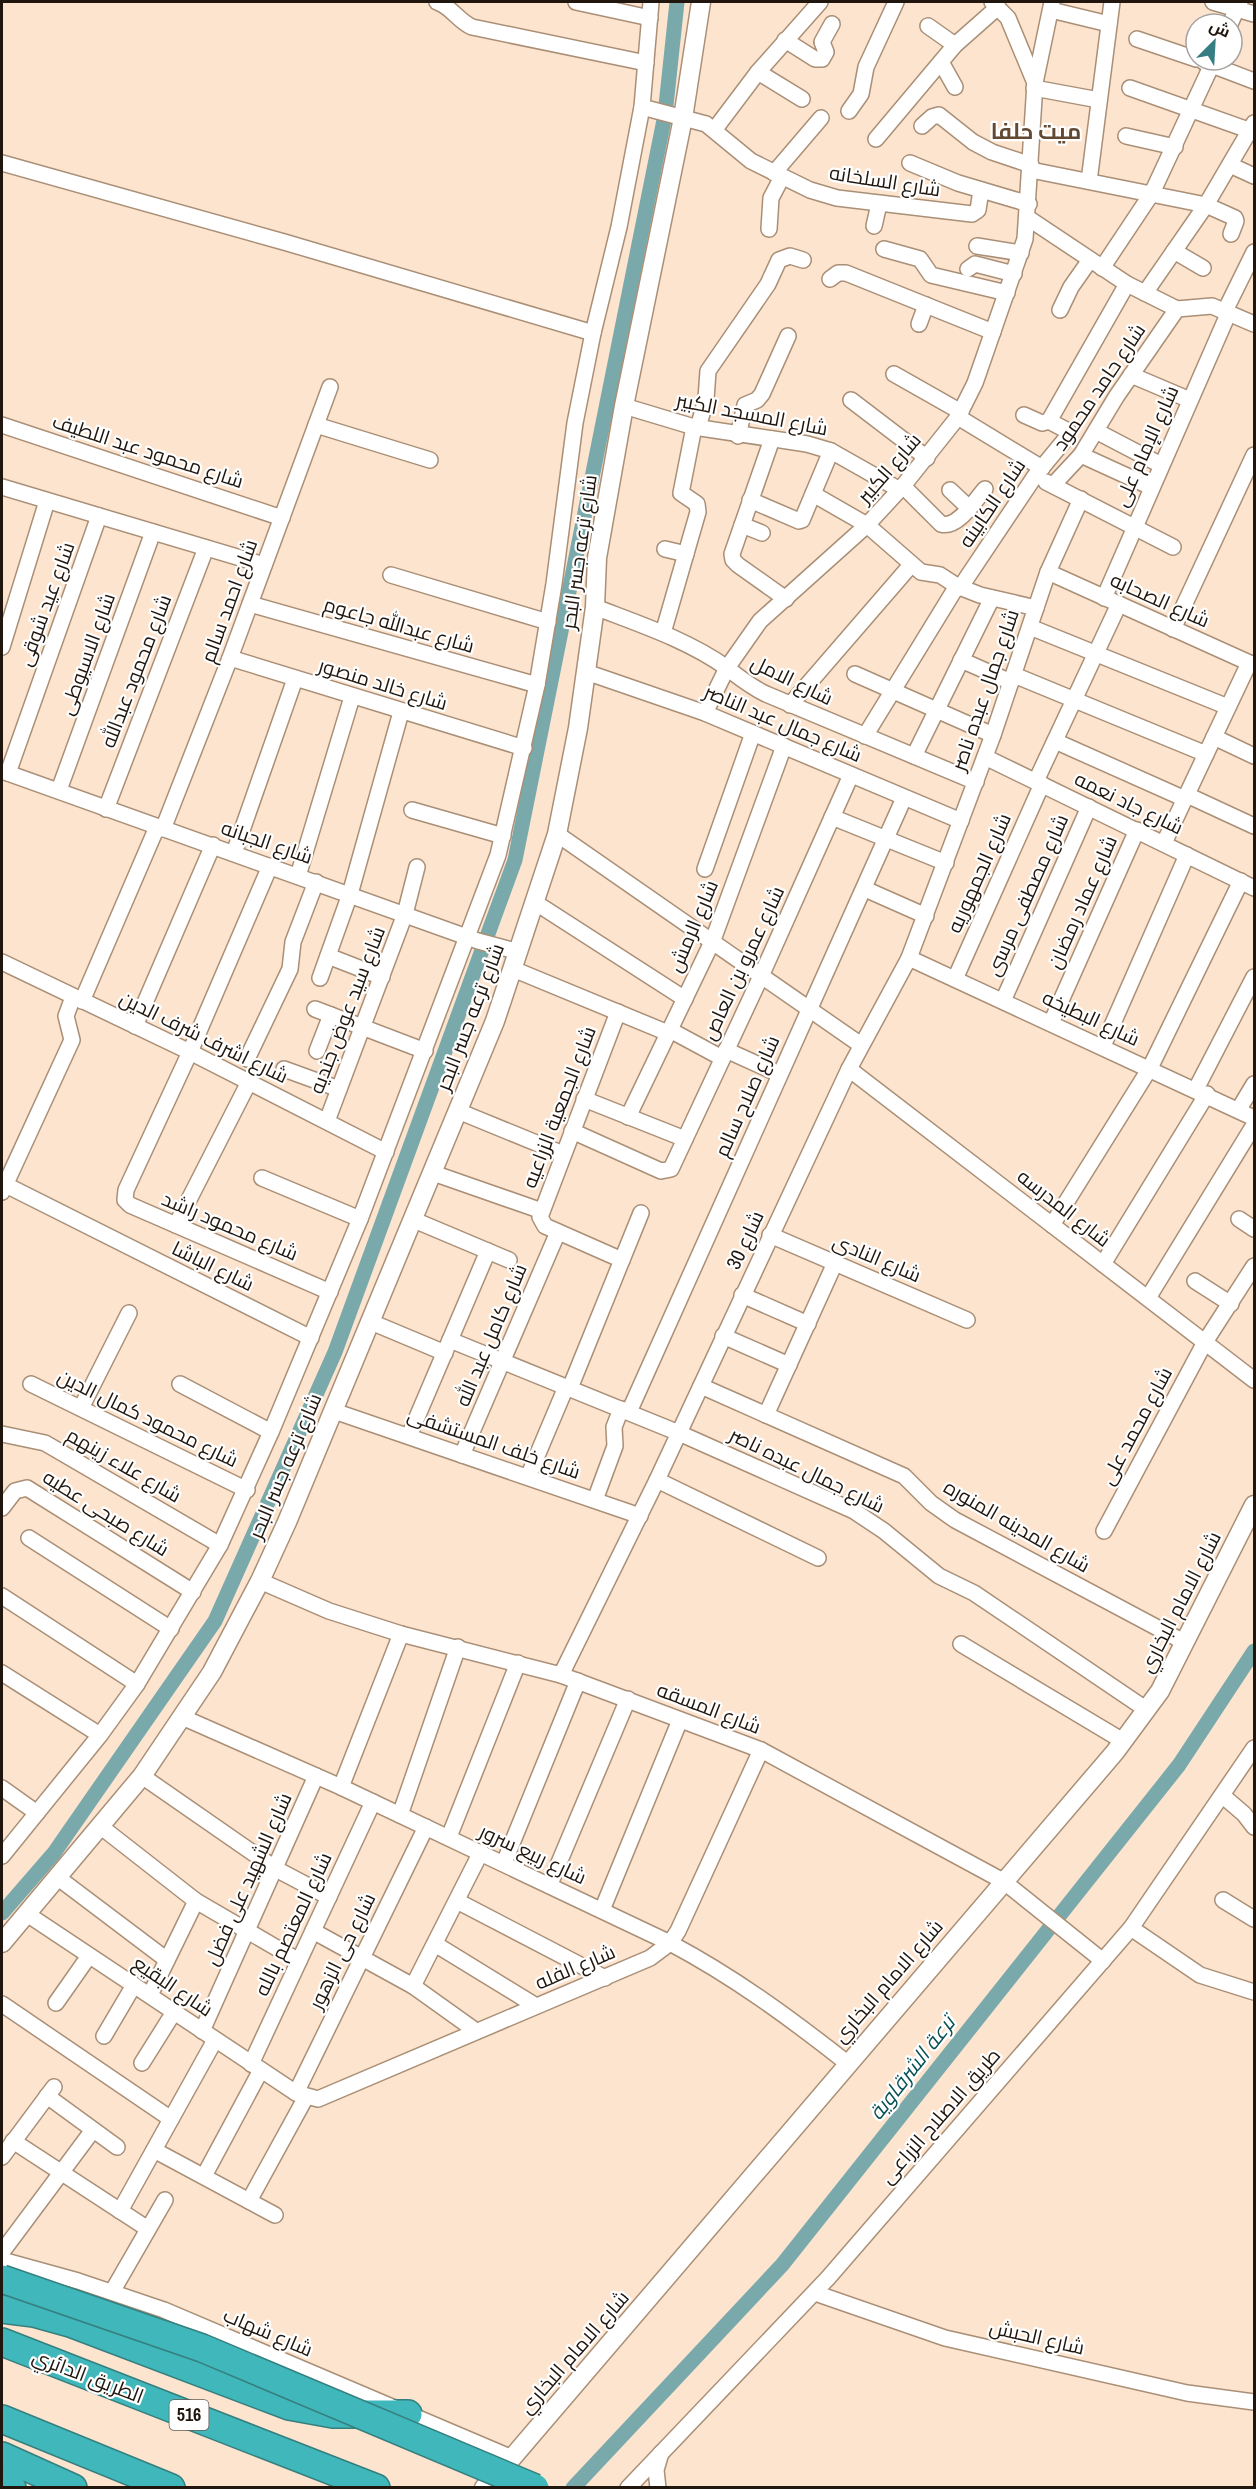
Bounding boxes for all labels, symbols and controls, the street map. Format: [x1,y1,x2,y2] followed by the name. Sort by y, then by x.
[1184,12,1244,72] north arrow
[1206,14,1234,43] text: ش
[991,116,1081,146] district label: ميت حلفا
[827,158,943,204] street label: شارع السلخانه
[1046,318,1152,456] street label: شارع حامد محمود
[1107,381,1185,511] street label: شارع الإمام على
[673,385,830,442] street label: شارع المسجد الكبير
[49,407,247,495] street label: شارع محمود عبد اللطيف
[850,427,927,510] street label: شارع الكبير
[952,453,1032,553] street label: شارع الكابينه
[554,473,604,632] street label: شارع ترعه جسر البحر
[194,535,264,667] street label: شارع احمد سالم
[11,538,81,670] street label: شارع عيد شوقى
[1106,566,1214,634] street label: شارع الصحابه
[52,589,122,719] street label: شارع الاسيوطى
[94,590,178,752] street label: شارع محمود عبدالله
[320,590,478,660] street label: شارع عبدالله جاعوم
[944,605,1026,776] street label: شارع جمال عبده ناصر
[746,648,838,712] street label: شارع الامل
[314,651,451,717] street label: شارع خالد منصور
[699,677,866,769] street label: شارع جمال عبد الناصر
[1070,765,1188,841] street label: شارع جاد نعمه
[940,809,1018,937] street label: شارع الجمهوريه
[979,810,1075,980] street label: شارع مصطفى مرسى
[218,813,316,871] street label: شارع الجبانه
[1040,831,1124,973] street label: شارع عماد رمضان
[661,875,725,977] street label: شارع الرمش
[695,881,791,1045] street label: شارع عمرو بن العاص
[302,922,392,1098] street label: شارع سيد عوض جنديه
[429,939,511,1096] street label: شارع ترعه جسر البحر
[1038,983,1144,1053] street label: شارع البطيخه
[115,984,293,1090] street label: شارع اشرف شرف الدين
[515,1022,603,1192] street label: شارع الجمعية الزراعيه
[708,1031,786,1161] street label: شارع صلاح سالم
[1011,1163,1117,1253] street label: شارع المدرسه
[158,1185,302,1267] street label: شارع محمود راشد
[719,1206,771,1274] street label: شارع 30
[828,1227,926,1289] street label: شارع النادى
[167,1234,259,1298] street label: شارع الباشا
[448,1259,534,1411] street label: شارع كامل عبد الله
[53,1362,243,1474] street label: شارع محمود كمال الدين
[1093,1362,1179,1490] street label: شارع محمد على
[241,1389,328,1544] street label: شارع ترعه جسر البحر
[404,1400,584,1486] street label: شارع خلف المستشفى
[724,1420,889,1520] street label: شارع جمال عبده ناصر
[61,1421,187,1509] street label: شارع علاء زينهم
[37,1463,175,1563] street label: شارع صبحى عطيه
[939,1473,1095,1579] street label: شارع المدينه المنوره
[1132,1526,1230,1678] street label: شارع الامام البخاري
[653,1675,765,1741] street label: شارع المسقه
[197,1788,299,1970] street label: شارع الشهيد على فضل
[474,1817,591,1891] street label: شارع ربيع سرور
[247,1848,339,2000] street label: شارع المعتصم بالله
[301,1888,382,2015] street label: شارع حى الزهور
[826,1913,951,2050] street label: شارع الامام البخاري
[531,1938,619,1996] street label: شارع الفله
[127,1949,219,2023] street label: شارع البقيع
[862,2007,964,2126] water label: ترعة الشرقاوية
[873,2042,1007,2190] street label: طريق الاصلاح الزراعى
[512,2284,637,2421] street label: شارع الامام البخاري
[219,2301,317,2363] street label: شارع شهاب
[987,2312,1087,2362] street label: شارع الحبش
[27,2342,148,2412] street label: الطريق الدائري
[170,2400,208,2430] road number: 516

